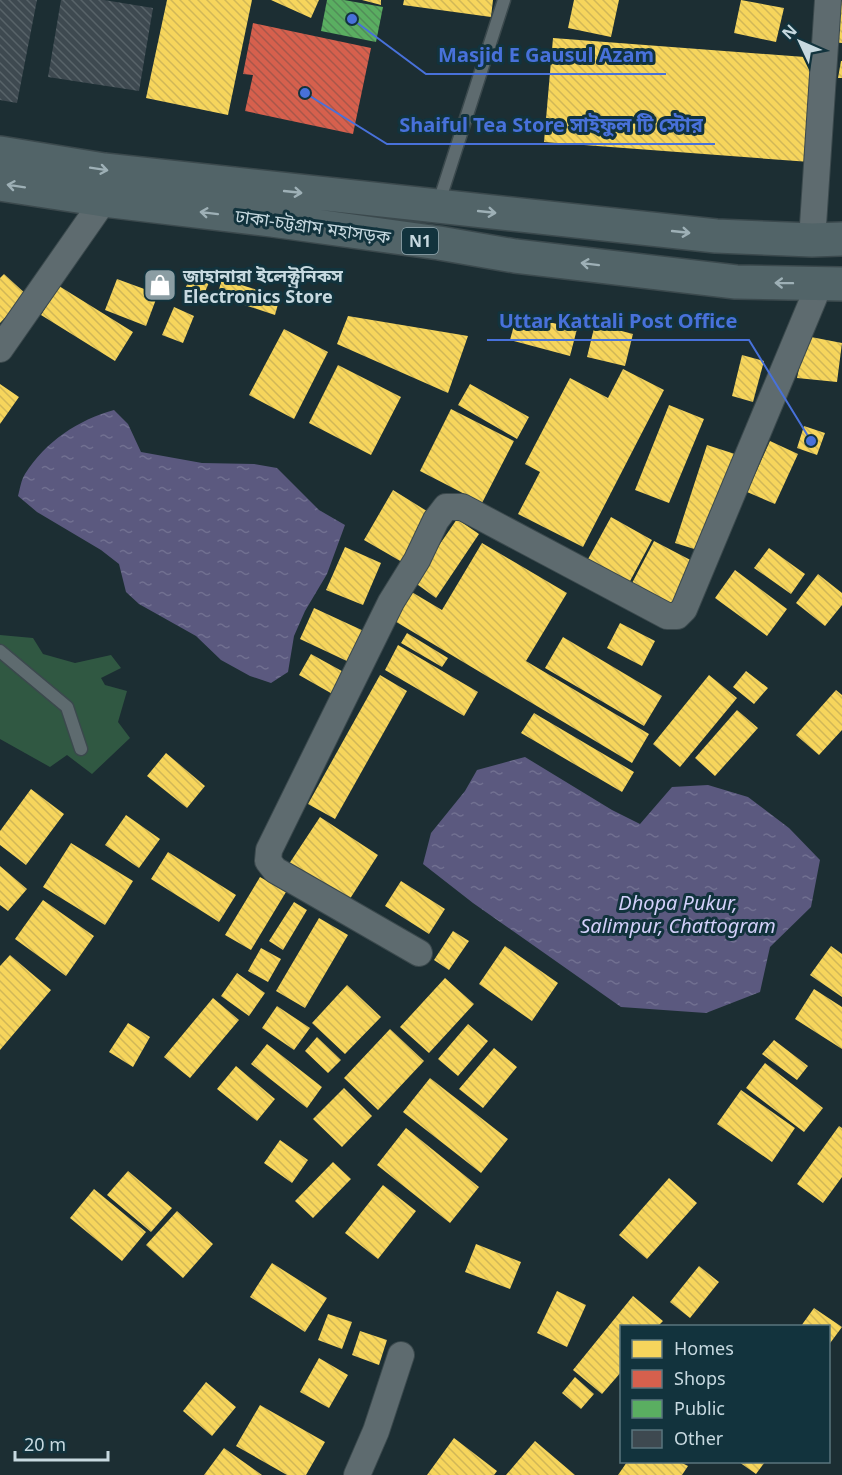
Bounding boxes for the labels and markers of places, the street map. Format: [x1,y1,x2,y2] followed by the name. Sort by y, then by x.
[426,36,666,74] callout: Masjid E Gausul Azam
[387,106,715,144] callout: Shaiful Tea Store সাইফুল টি স্টোর
[182,263,343,308] place label: জাহানারা ইলেক্ট্রনিকস Electronics Store
[142,267,178,303] shop icon: জাহানারা ইলেক্ট্রনিকস Electronics Store
[487,302,749,340] callout: Uttar Kattali Post Office

